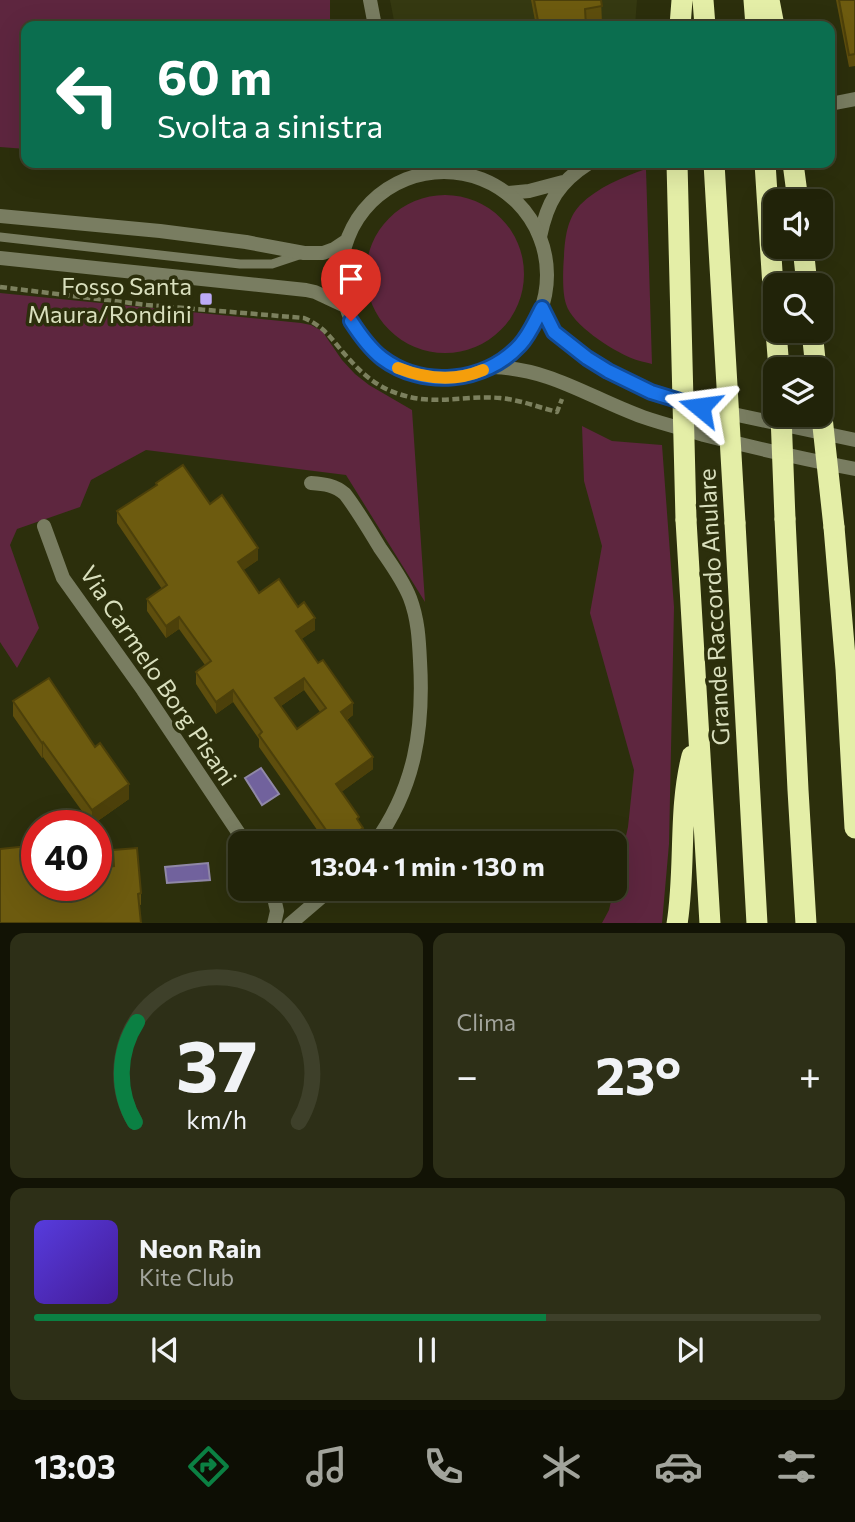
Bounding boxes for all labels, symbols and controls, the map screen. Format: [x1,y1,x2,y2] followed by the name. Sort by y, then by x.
[157,45,272,105] text: 60 m
[42,49,133,140] icon: left
[157,105,383,145] text: Svolta a sinistra
[763,189,833,427] map controls
[763,189,833,259] button: sound
[321,249,381,321] pin
[332,260,370,298] icon: arrive
[27,271,192,328] place label: Fosso Santa Maura/Rondini
[763,273,833,343] button: search
[198,291,214,307] marker: Fosso Santa Maura/Rondini
[763,357,833,427] button: layers
[663,370,737,444] position arrow
[691,468,735,746] street label: Grande Raccordo Anulare
[75,560,243,790] street label: Via Carmelo Borg Pisani
[21,810,112,901] speed limit sign: 40
[310,850,545,881] text: 13:04 · 1 min · 130 m
[457,1008,516,1036] text: Clima
[175,1018,257,1107] text: 37
[595,1042,681,1106] text: 23°
[457,1051,478,1098] text: −
[799,1051,821,1098] text: +
[186,1103,247,1133] text: km/h
[139,1232,262,1263] text: Neon Rain
[139,1263,234,1291] text: Kite Club
[146,1331,184,1369] icon: previous
[408,1331,446,1369] icon: pause
[671,1331,709,1369] icon: next
[184,1442,233,1491] icon: directions
[302,1442,351,1491] icon: music
[419,1442,468,1491] icon: phone
[537,1442,586,1491] icon: climate
[654,1442,703,1491] icon: car
[772,1442,821,1491] icon: filters
[34,1446,116,1486] text: 13:03

